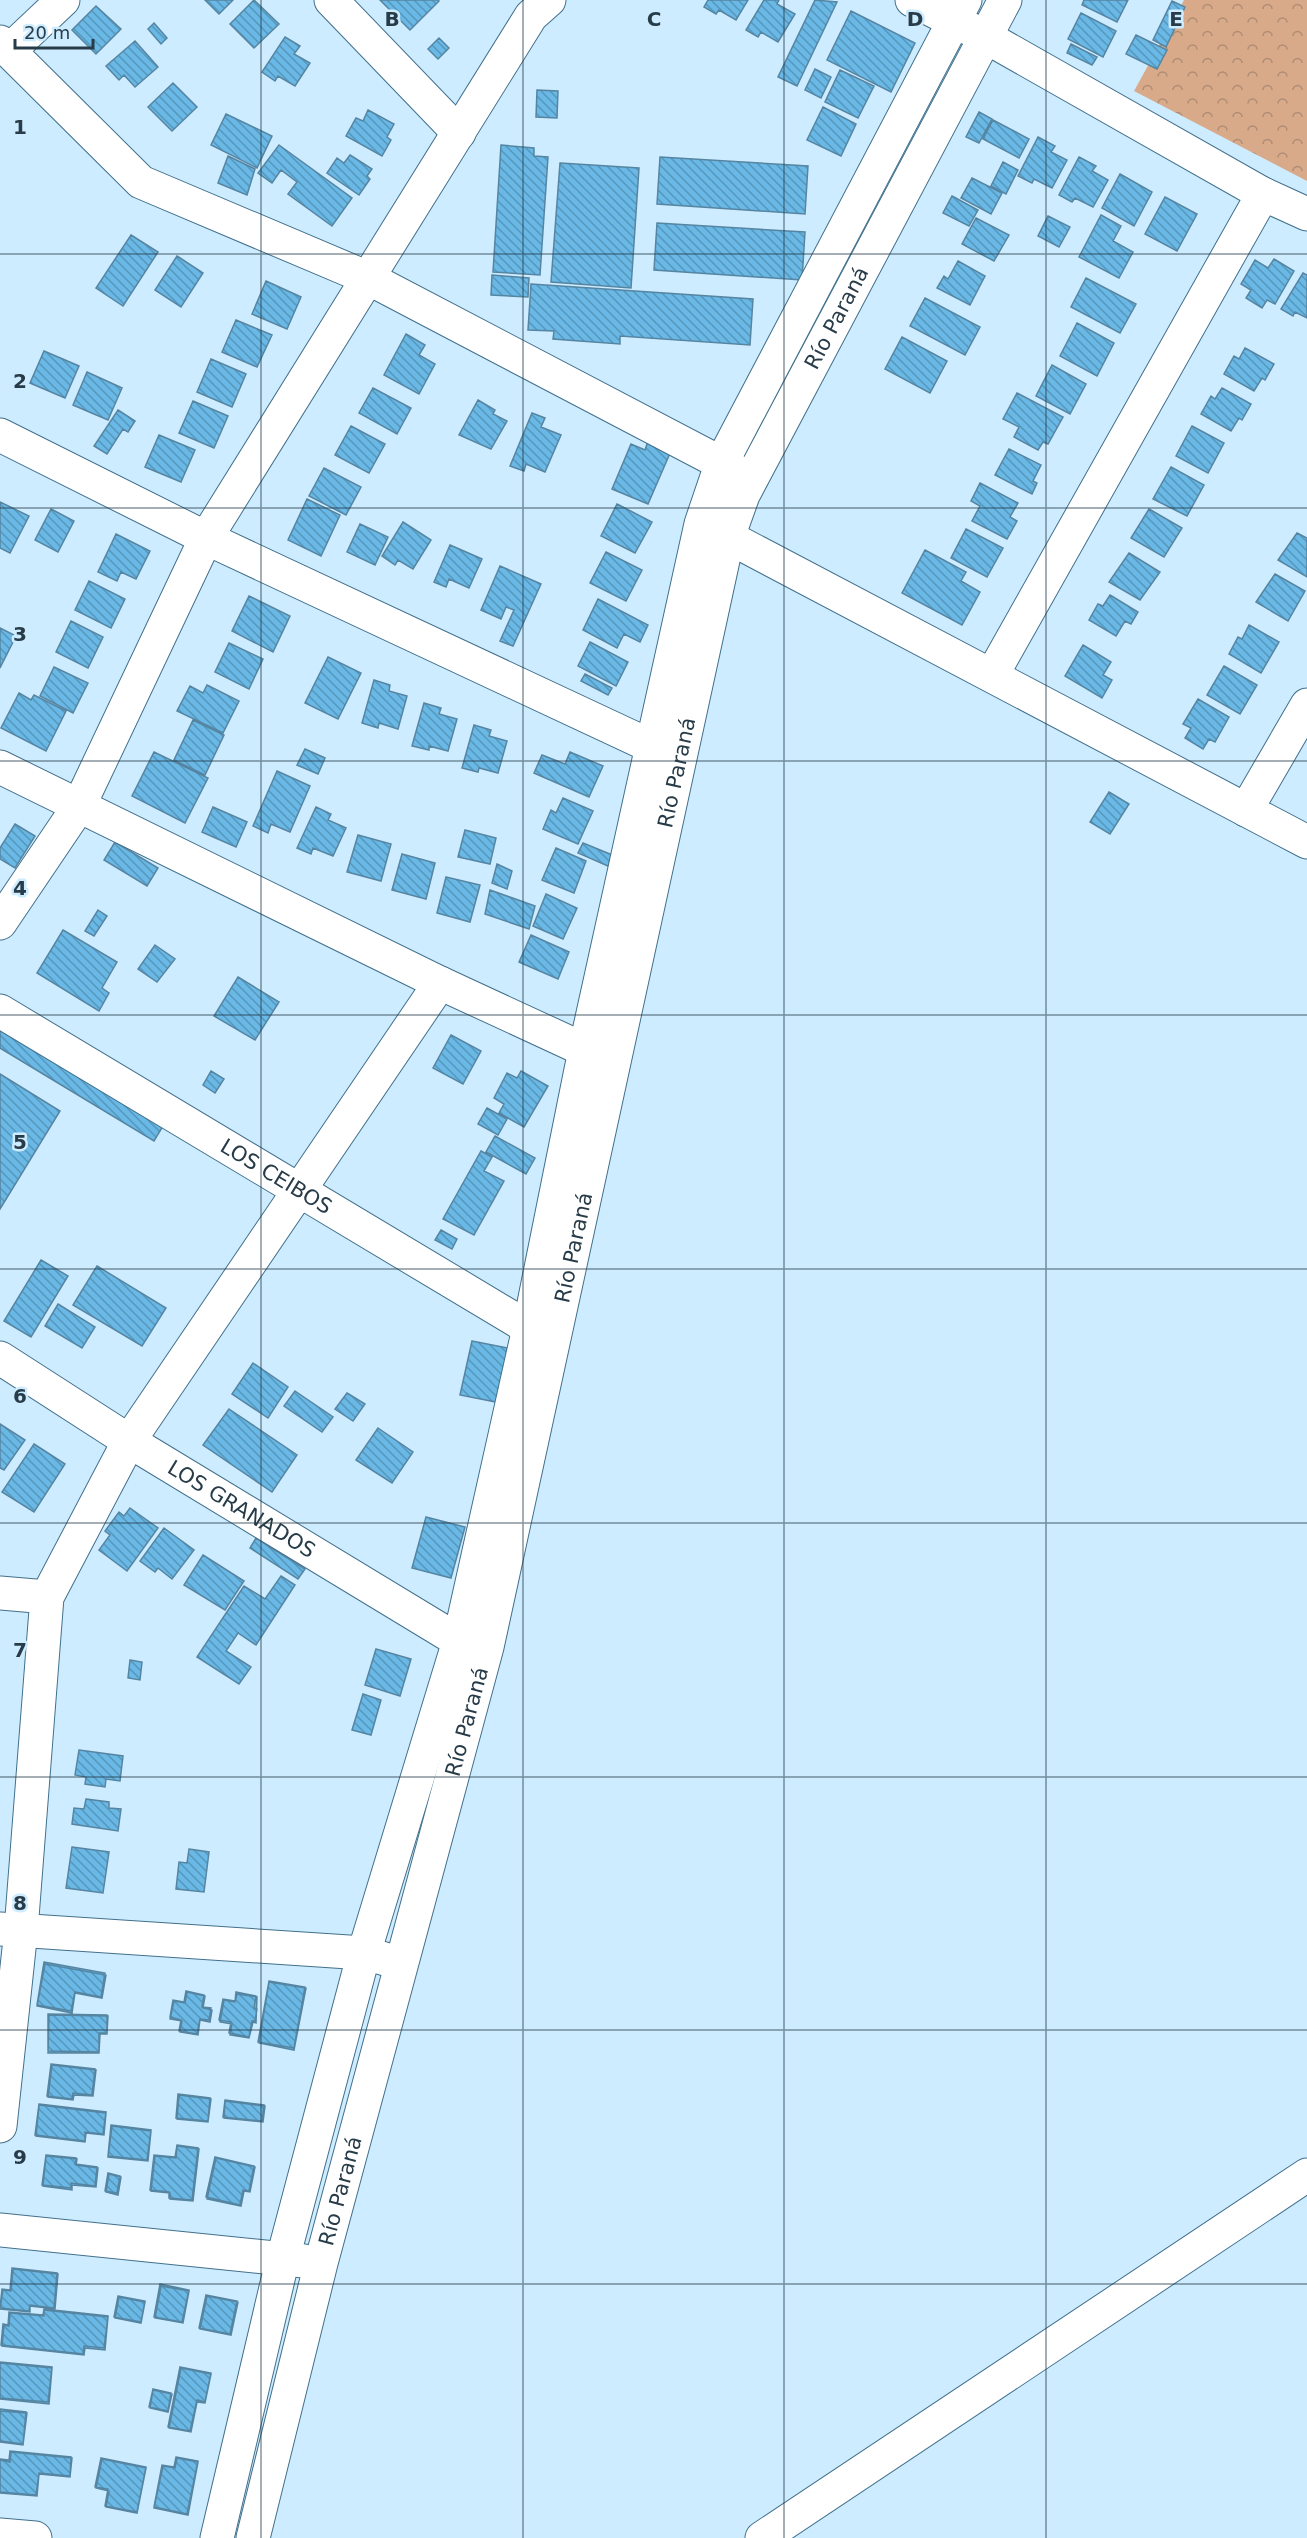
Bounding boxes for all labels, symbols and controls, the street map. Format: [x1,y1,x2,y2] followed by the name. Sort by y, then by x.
[384,7,400,31] text: B
[647,7,661,31] text: C
[907,7,923,31] text: D
[1169,7,1183,31] text: E
[15,12,93,50] scale bar
[24,22,70,43] text: 20 m
[13,115,27,139] text: 1
[800,263,874,373] street label: Río Paraná
[13,369,27,393] text: 2
[13,622,27,646] text: 3
[653,715,700,830] street label: Río Paraná
[13,876,27,900] text: 4
[13,1130,27,1154] text: 5
[216,1134,336,1219] street label: LOS CEIBOS
[550,1190,597,1305] street label: Río Paraná
[13,1384,27,1408] text: 6
[163,1455,320,1563] street label: LOS GRANADOS
[13,1638,27,1662] text: 7
[441,1664,493,1779] street label: Río Paraná
[13,1891,27,1915] text: 8
[314,2134,367,2248] street label: Río Paraná
[13,2145,27,2169] text: 9

